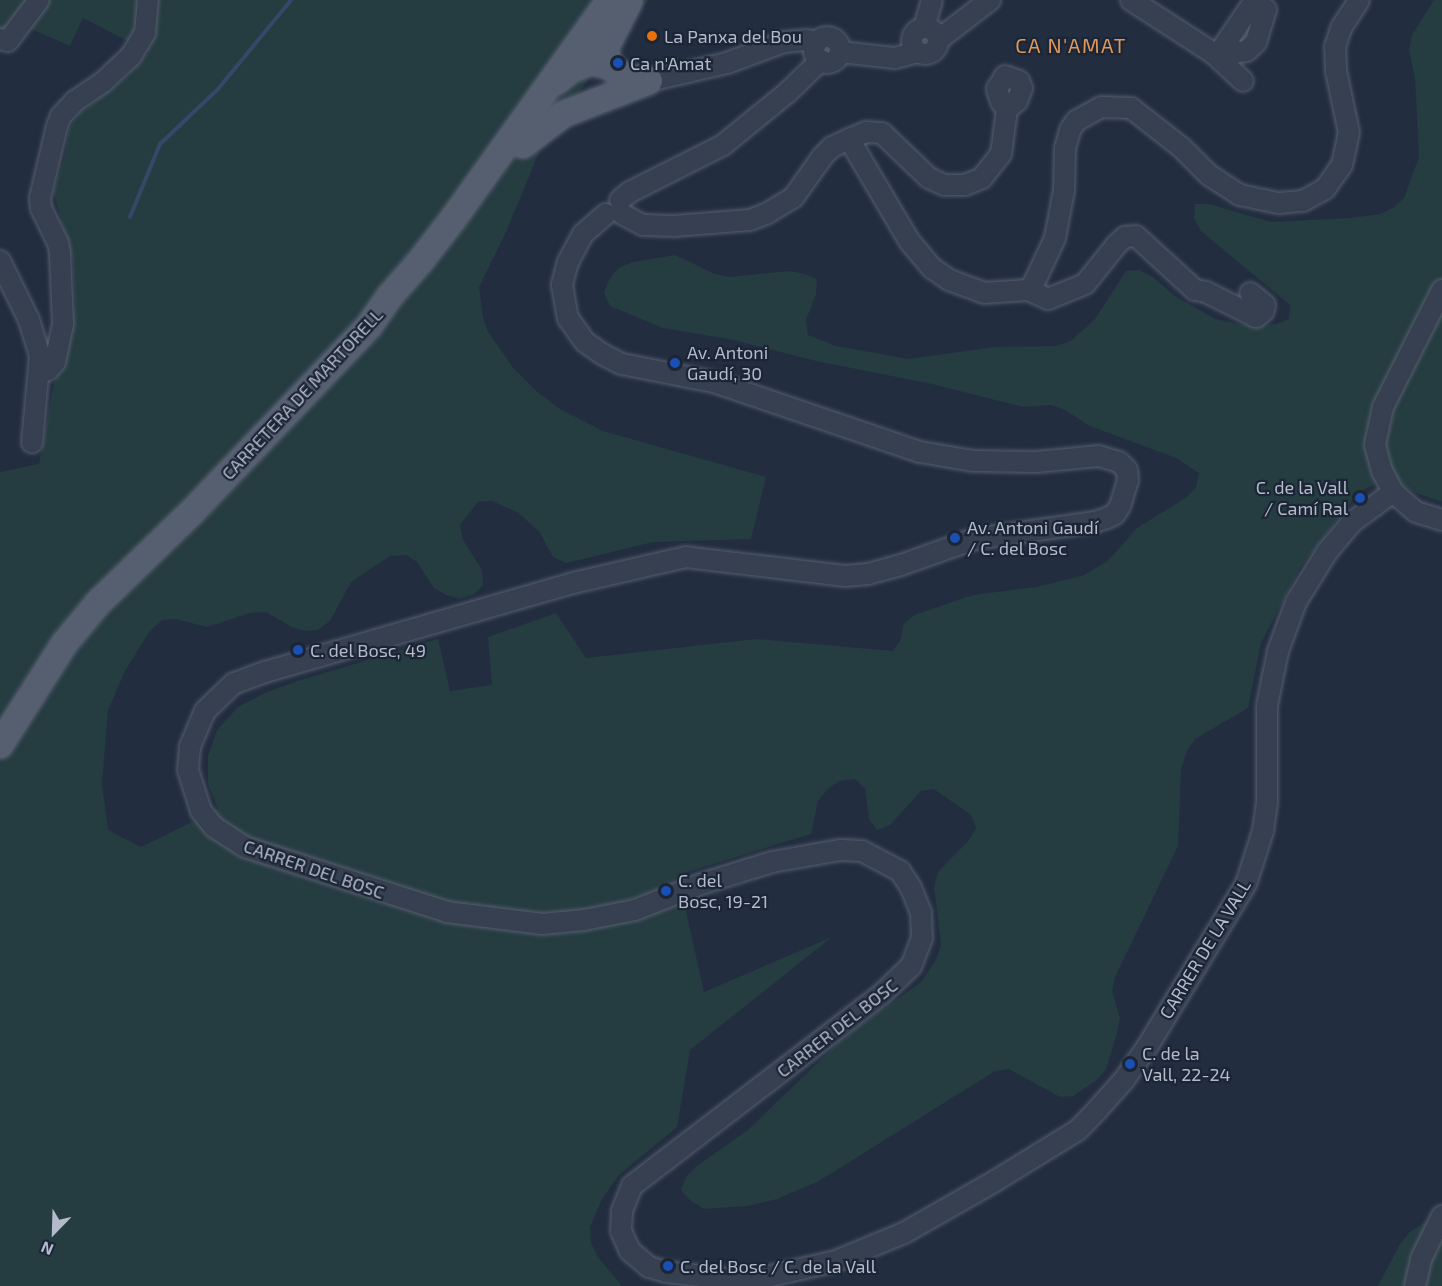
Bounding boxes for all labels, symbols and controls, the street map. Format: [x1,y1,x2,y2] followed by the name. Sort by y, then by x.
[664,25,802,47] place label: La Panxa del Bou
[645,29,659,43] marker: La Panxa del Bou
[1015,33,1127,57] district label: CA N'AMAT
[630,52,711,74] place label: Ca n'Amat
[611,56,625,70] marker: Ca n'Amat
[217,304,387,484] street label: CARRETERA DE MARTORELL
[687,342,769,385] place label: Av. Antoni Gaudí, 30
[668,356,682,370] marker: Av. Antoni Gaudí, 30
[1255,477,1348,520] place label: C. de la Vall / Camí Ral
[1353,491,1367,505] marker: C. de la Vall / Camí Ral
[967,517,1099,560] place label: Av. Antoni Gaudí / C. del Bosc
[948,531,962,545] marker: Av. Antoni Gaudí / C. del Bosc
[310,639,427,661] place label: C. del Bosc, 49
[291,643,305,657] marker: C. del Bosc, 49
[241,835,387,903] street label: CARRER DEL BOSC
[678,870,768,912] place label: C. del Bosc, 19-21
[1155,875,1255,1023] street label: CARRER DE LA VALL
[659,884,673,898] marker: C. del Bosc, 19-21
[772,974,902,1082] street label: CARRER DEL BOSC
[1142,1043,1231,1086] place label: C. de la Vall, 22-24
[1123,1057,1137,1071] marker: C. de la Vall, 22-24
[24,1202,84,1262] north arrow
[38,1238,56,1260] text: N
[680,1255,877,1277] place label: C. del Bosc / C. de la Vall
[661,1259,675,1273] marker: C. del Bosc / C. de la Vall

